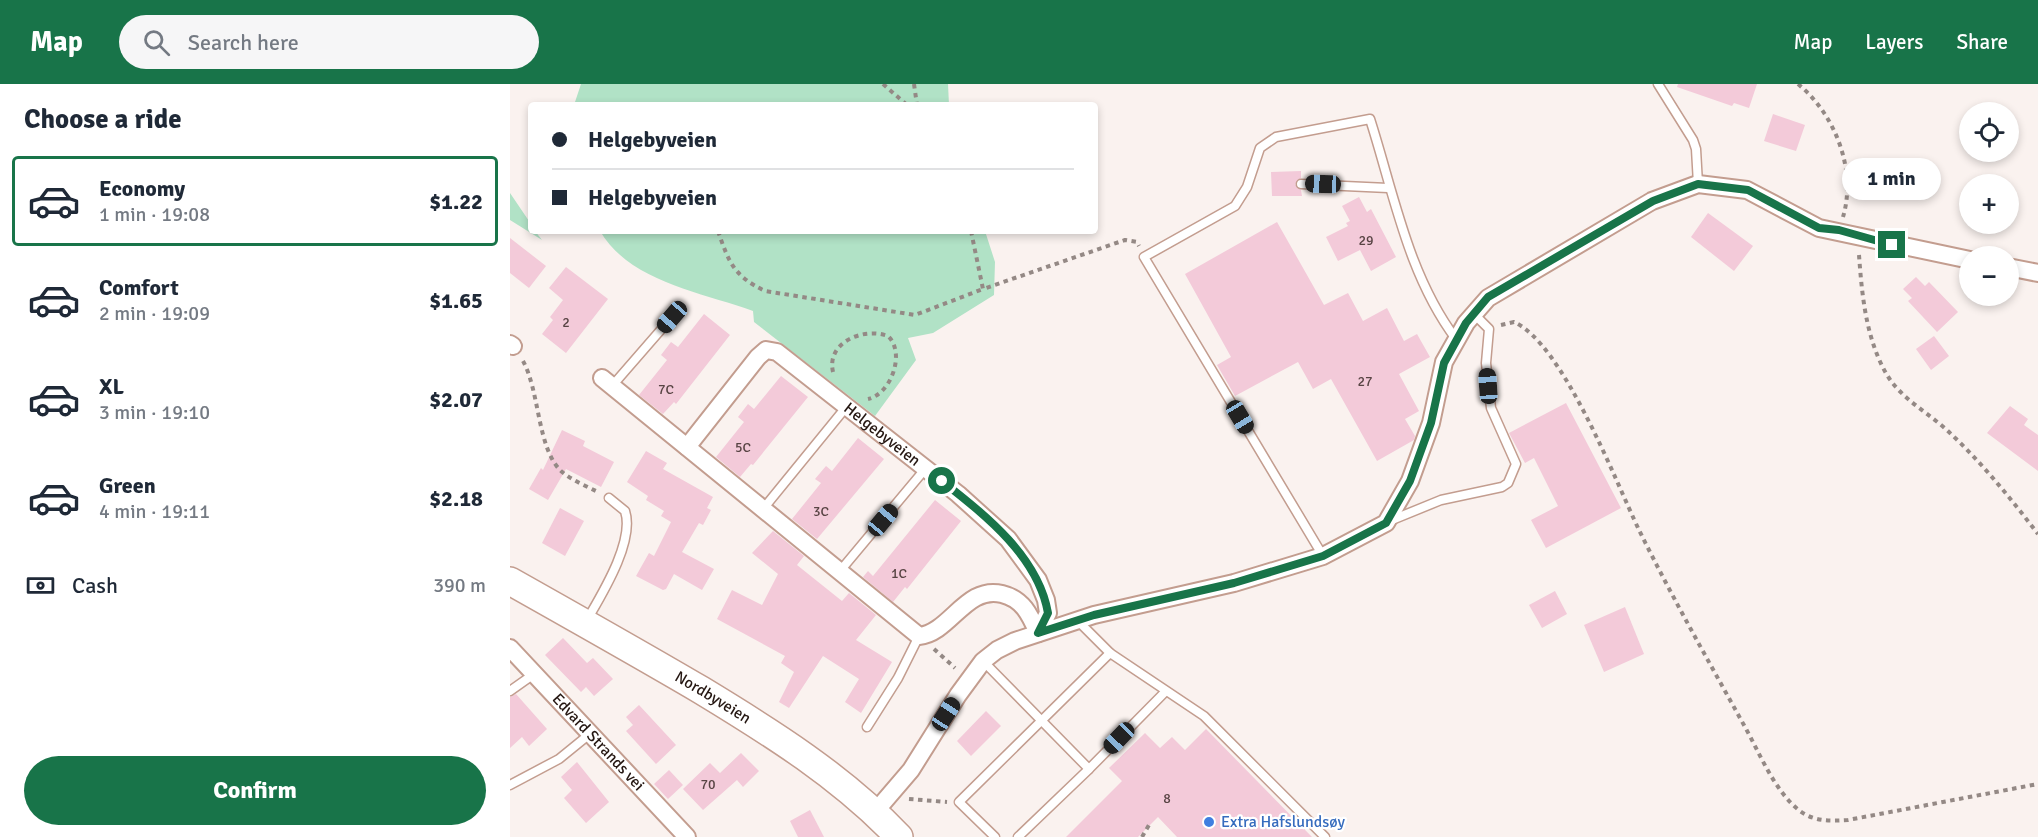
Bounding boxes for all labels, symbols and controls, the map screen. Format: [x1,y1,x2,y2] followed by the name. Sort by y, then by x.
[119,15,539,69] search box
[30,25,83,59] text: Map
[140,26,173,59] icon: search
[188,29,299,56] text: Search here
[1794,29,1832,55] text: Map
[1865,29,1923,55] text: Layers
[1956,29,2008,55] text: Share
[1959,102,2019,306] map controls
[1959,102,2019,162] button: locate
[24,103,182,136] text: Choose a ride
[588,126,717,153] text: Helgebyveien
[1842,158,1942,200] callout: 1 min
[1867,166,1916,191] text: 1 min
[27,174,81,228] icon: car
[1305,174,1341,194] car
[1959,174,2019,234] button: +
[99,175,185,202] text: Economy
[588,184,717,211] text: Helgebyveien
[429,188,483,215] text: $1.22
[99,202,210,227] text: 1 min · 19:08
[1878,231,1905,258] route end
[1358,232,1374,249] house number: 29
[1959,246,2019,306] button: −
[27,273,81,327] icon: car
[99,274,179,301] text: Comfort
[429,287,483,314] text: $1.65
[653,298,691,336] car
[99,301,210,326] text: 2 min · 19:09
[562,314,570,331] house number: 2
[1478,367,1498,405] car
[27,372,81,426] icon: car
[99,373,124,400] text: XL
[1357,373,1373,390] house number: 27
[658,381,674,398] house number: 7C
[429,386,483,413] text: $2.07
[1223,397,1257,437] car
[840,398,924,471] street label: Helgebyveien
[99,400,210,425] text: 3 min · 19:10
[735,439,751,456] house number: 5C
[928,467,955,494] route start
[27,471,81,525] icon: car
[99,472,156,499] text: Green
[429,485,483,512] text: $2.18
[99,499,210,524] text: 4 min · 19:11
[865,500,901,540] car
[813,503,829,520] house number: 3C
[891,565,907,582] house number: 1C
[24,569,57,602] icon: cash
[72,572,118,599] text: Cash
[433,573,486,598] text: 390 m
[671,667,755,728] street label: Nordbyveien
[548,689,649,795] street label: Edvard Strands vei
[929,694,963,734] car
[1100,719,1138,757] car
[24,756,486,825] button: Confirm
[700,776,716,793] house number: 70
[1163,790,1171,807] house number: 8
[1221,812,1345,832] place label: Extra Hafslundsøy
[1202,815,1216,829] marker: Extra Hafslundsøy

